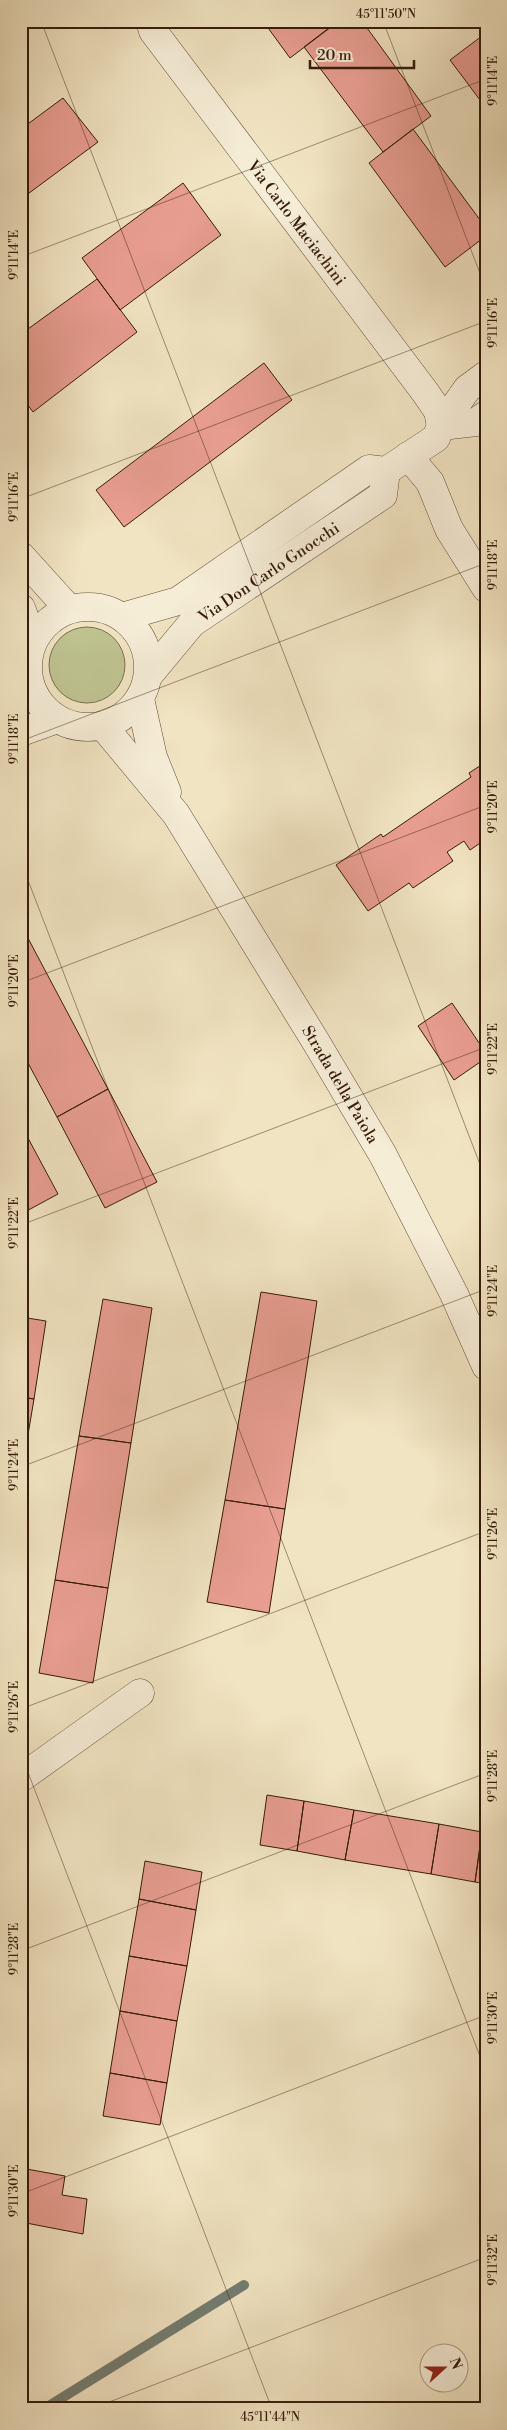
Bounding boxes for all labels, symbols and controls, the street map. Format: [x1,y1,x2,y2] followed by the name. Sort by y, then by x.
[356,7,416,22] text: 45°11'50"N
[310,38,413,70] scale bar
[317,46,352,65] text: 20 m
[486,56,501,106] text: 9°11'14"E
[242,156,350,289] street label: Via Carlo Maciachini
[7,230,22,280] text: 9°11'14"E
[486,298,501,348] text: 9°11'16"E
[7,472,22,522] text: 9°11'16"E
[194,518,343,627] street label: Via Don Carlo Gnocchi
[486,540,501,590] text: 9°11'18"E
[7,714,22,764] text: 9°11'18"E
[486,781,501,833] text: 9°11'20"E
[7,955,22,1007] text: 9°11'20"E
[297,1022,383,1148] street label: Strada della Paiola
[486,1023,501,1075] text: 9°11'22"E
[7,1197,22,1249] text: 9°11'22"E
[486,1265,501,1317] text: 9°11'24"E
[7,1439,22,1491] text: 9°11'24"E
[486,1508,501,1560] text: 9°11'26"E
[7,1681,22,1733] text: 9°11'26"E
[486,1750,501,1802] text: 9°11'28"E
[7,1923,22,1975] text: 9°11'28"E
[486,1992,501,2044] text: 9°11'30"E
[7,2165,22,2217] text: 9°11'30"E
[486,2234,501,2286] text: 9°11'32"E
[420,2342,470,2392] north arrow
[445,2355,466,2372] text: N
[240,2410,300,2425] text: 45°11'44"N

